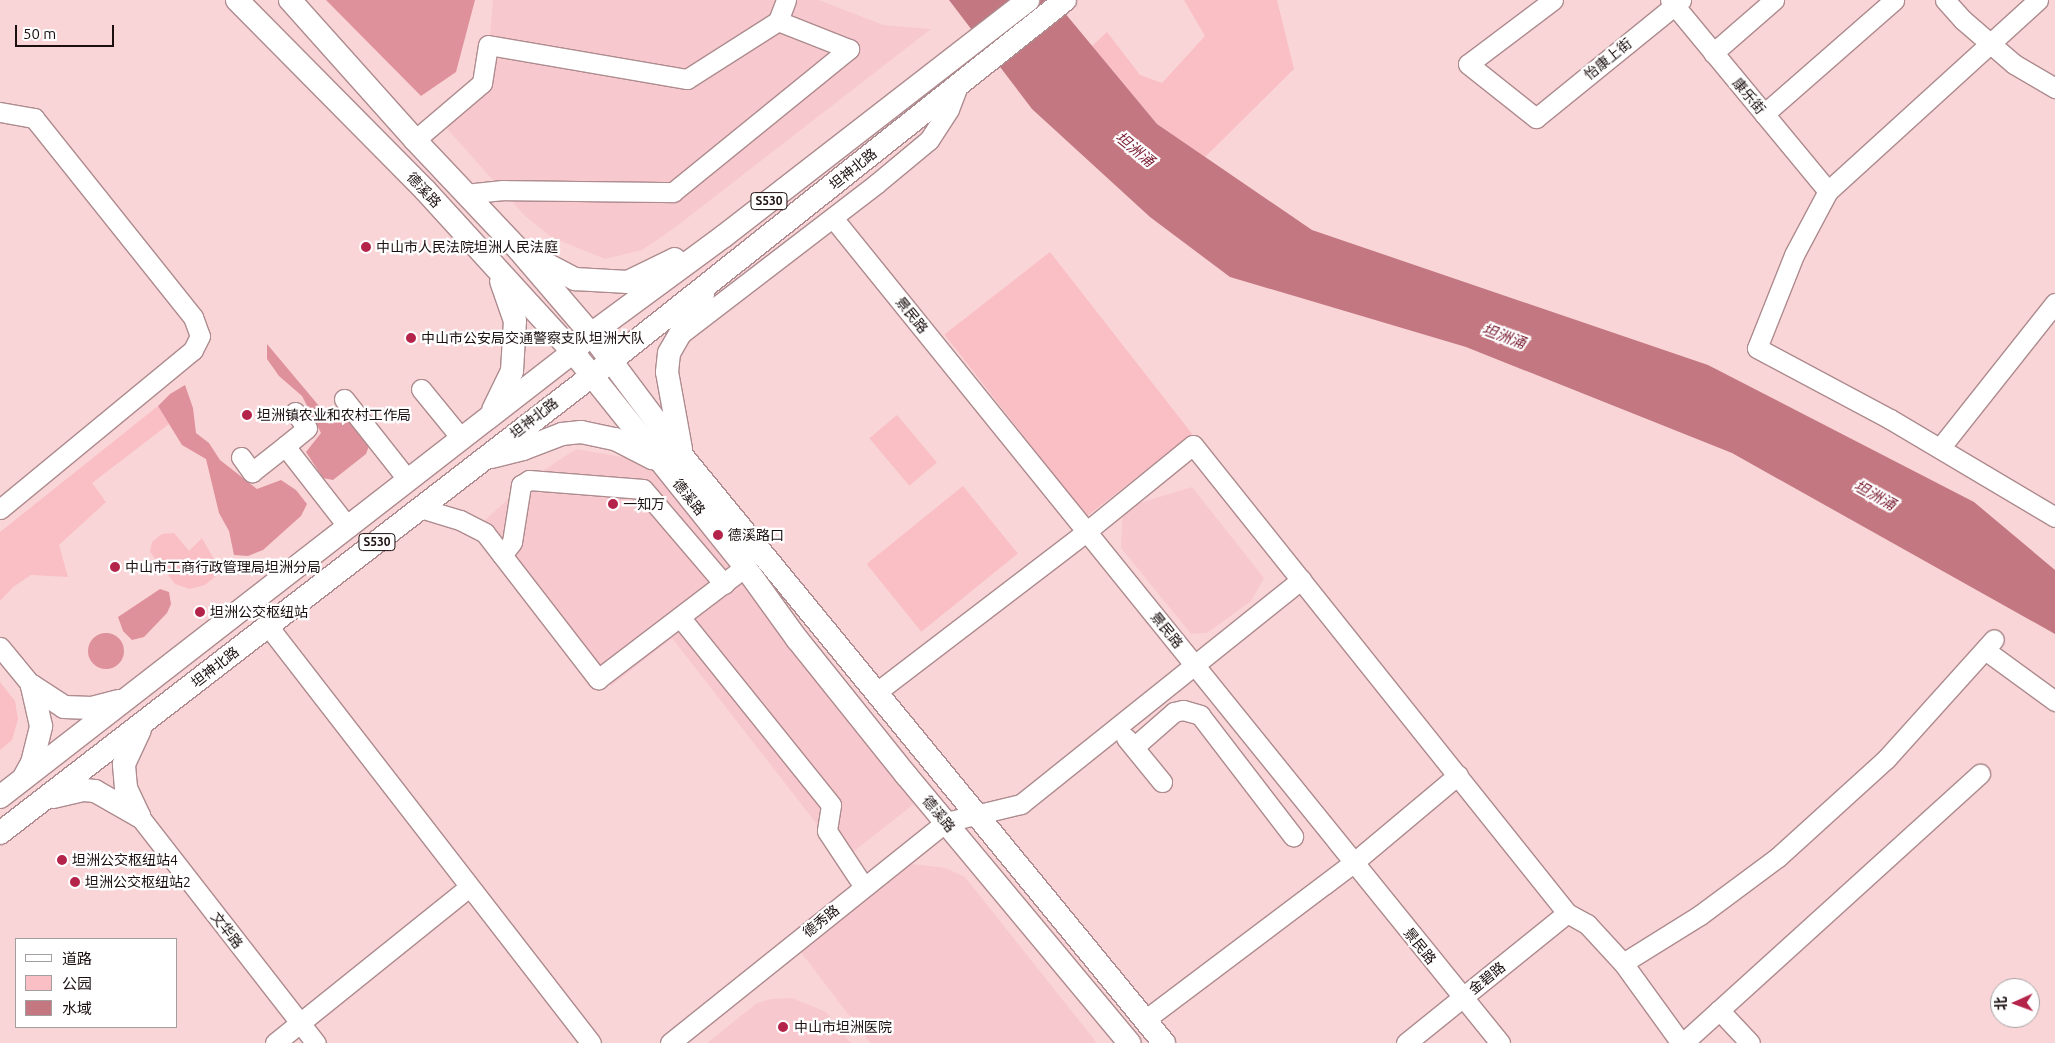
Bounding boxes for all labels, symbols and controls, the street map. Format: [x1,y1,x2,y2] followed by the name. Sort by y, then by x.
[18,15,116,47] scale bar
[23,25,56,42] text: 50 m
[1581,35,1635,83] street label: 怡康上街
[1729,75,1769,117] street label: 康乐街
[1112,128,1158,170] water label: 坦洲涌
[826,145,880,193] street label: 坦神北路
[404,169,444,211] street label: 德溪路
[750,192,788,210] road number: S530
[376,239,558,255] place label: 中山市人民法院坦洲人民法庭
[360,241,372,253] marker: 中山市人民法院坦洲人民法庭
[892,293,932,337] street label: 景民路
[1480,320,1528,352] water label: 坦洲涌
[421,330,645,346] place label: 中山市公安局交通警察支队坦洲大队
[405,332,417,344] marker: 中山市公安局交通警察支队坦洲大队
[507,394,561,442] street label: 坦神北路
[257,407,411,423] place label: 坦洲镇农业和农村工作局
[241,409,253,421] marker: 坦洲镇农业和农村工作局
[669,475,709,519] street label: 德溪路
[1851,476,1899,514] water label: 坦洲涌
[623,496,665,512] place label: 一知万
[607,498,619,510] marker: 一知万
[728,527,784,543] place label: 德溪路口
[712,529,724,541] marker: 德溪路口
[358,532,396,552] road number: S530
[125,559,321,575] place label: 中山市工商行政管理局坦洲分局
[109,561,121,573] marker: 中山市工商行政管理局坦洲分局
[210,604,308,620] place label: 坦洲公交枢纽站
[194,606,206,618] marker: 坦洲公交枢纽站
[1147,608,1187,652] street label: 景民路
[188,643,242,691] street label: 坦神北路
[919,793,959,835] street label: 德溪路
[72,852,178,868] place label: 坦洲公交枢纽站4
[56,854,68,866] marker: 坦洲公交枢纽站4
[85,874,191,890] place label: 坦洲公交枢纽站2
[69,876,81,888] marker: 坦洲公交枢纽站2
[799,901,843,941] street label: 德秀路
[207,908,247,952] street label: 文华路
[1400,924,1440,968] street label: 景民路
[15,938,178,1028] legend
[62,950,92,967] text: 道路
[1465,958,1509,998] street label: 金碧路
[62,975,92,992] text: 公园
[1990,978,2040,1028] north arrow
[1993,996,2009,1011] text: 北
[62,1000,92,1017] text: 水域
[794,1019,892,1035] place label: 中山市坦洲医院
[776,1020,790,1034] marker: 中山市坦洲医院

